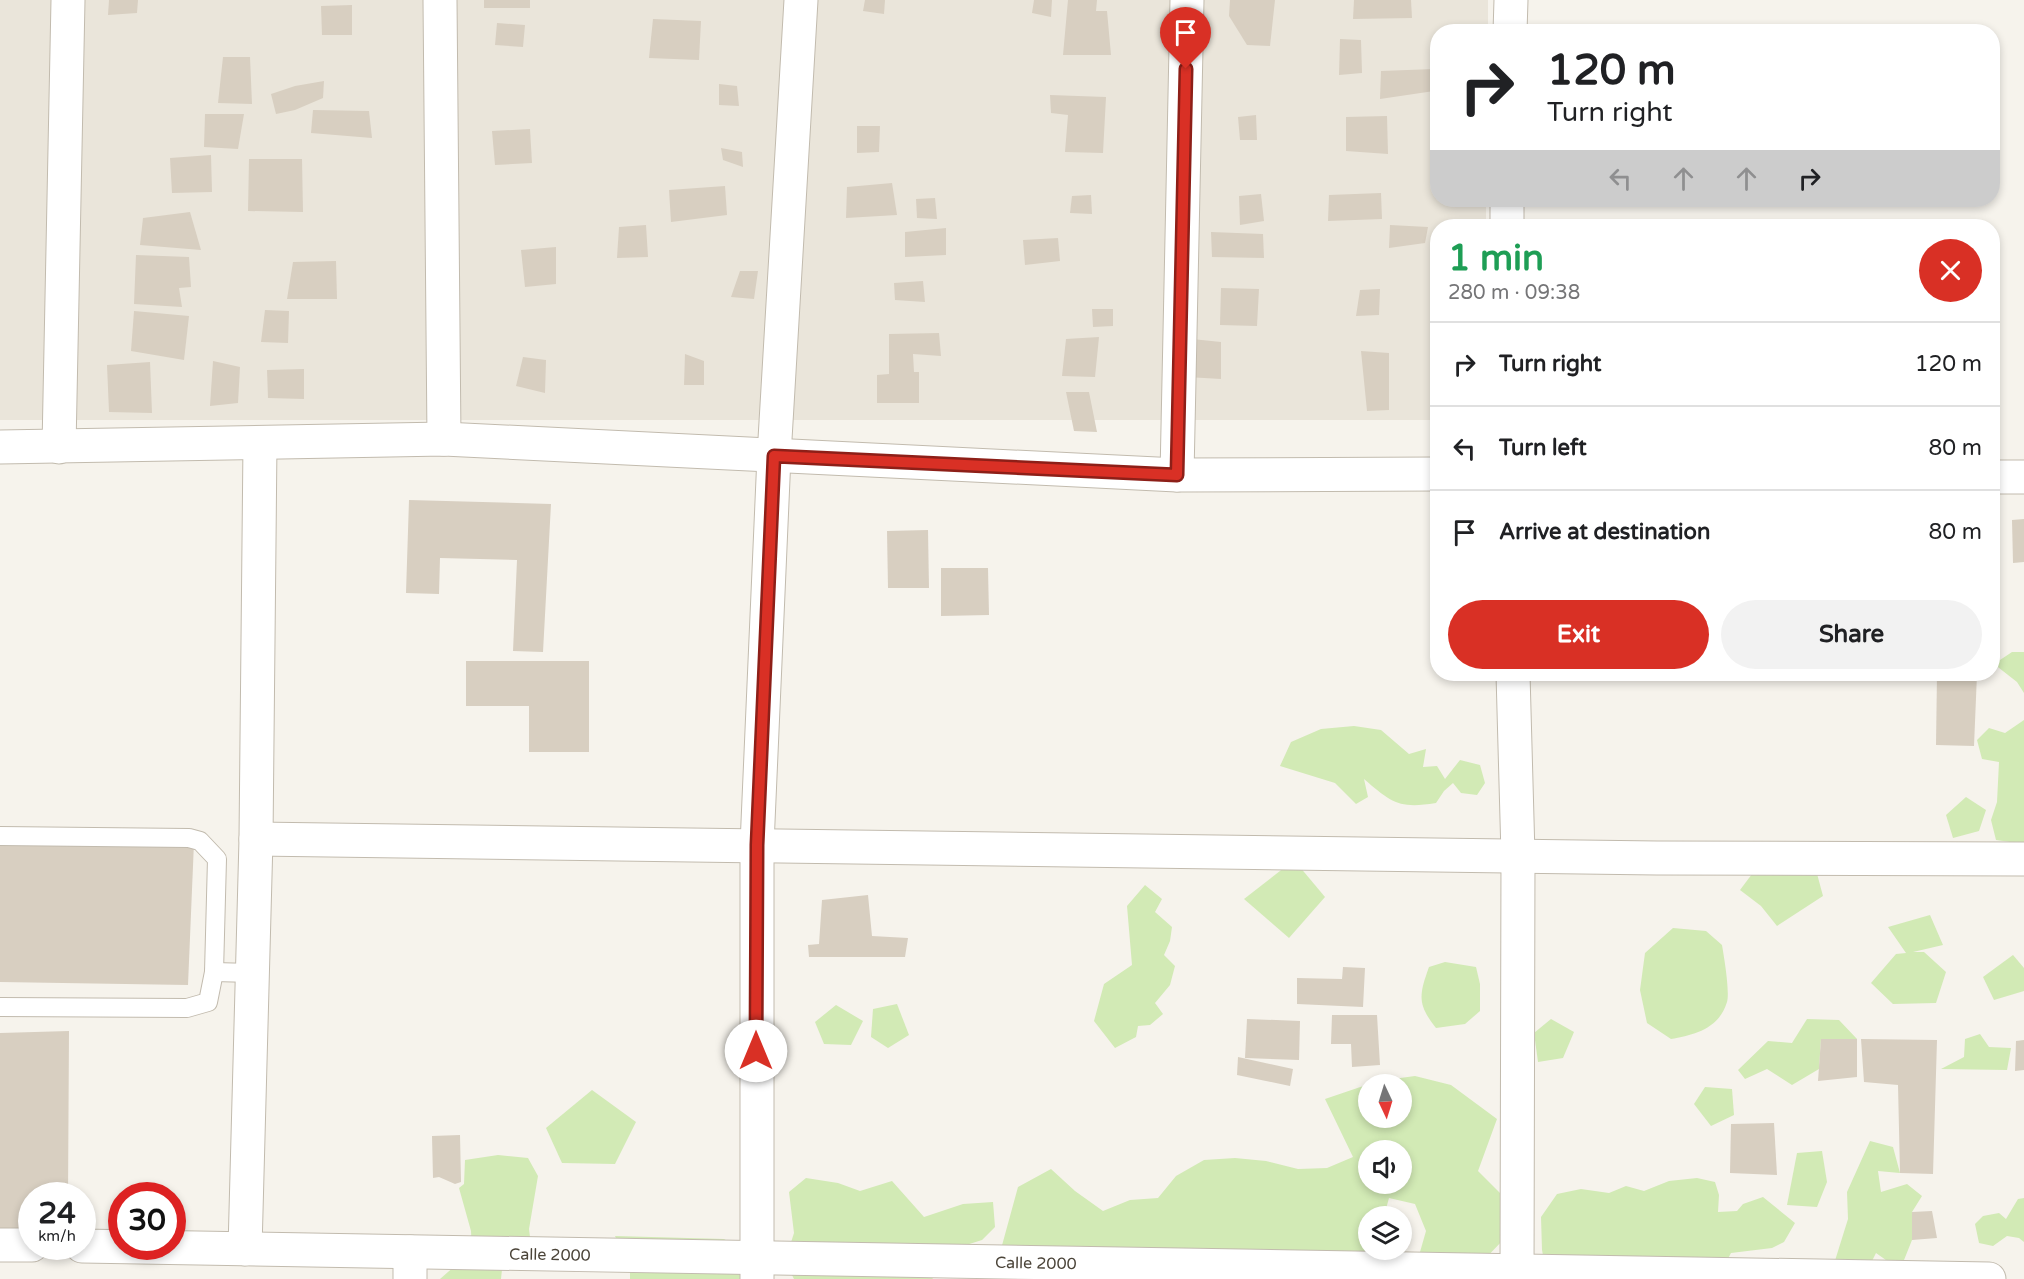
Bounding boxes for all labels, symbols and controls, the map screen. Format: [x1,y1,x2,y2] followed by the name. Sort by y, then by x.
[1160,7,1211,69] pin
[1169,16,1202,49] icon: arrive
[1547,45,1676,96] text: 120 m
[1448,48,1526,126] icon: right
[1547,96,1673,129] text: Turn right
[1604,162,1637,195] icon: left
[1667,162,1700,195] icon: ahead
[1730,162,1763,195] icon: ahead
[1793,162,1826,195] icon: right
[1448,237,1544,280] text: 1 min
[1919,239,1982,302] button: close
[1448,281,1580,305] text: 280 m · 09:38
[1448,348,1481,381] icon: right
[1499,351,1601,377] text: Turn right
[1915,351,1982,377] text: 120 m
[1448,432,1481,465] icon: left
[1499,435,1587,461] text: Turn left
[1928,435,1982,461] text: 80 m
[1448,516,1481,549] icon: arrive
[1499,519,1710,545] text: Arrive at destination
[1928,519,1982,545] text: 80 m
[1448,600,1709,669] button: Exit
[1721,600,1982,669] button: Share
[724,1019,788,1083] position arrow
[1358,1074,1412,1128] north arrow
[1358,1074,1412,1260] map controls
[1358,1140,1412,1194] button: sound
[108,1182,186,1260] speed limit sign: 30
[38,1195,76,1232] text: 24
[1358,1206,1412,1260] button: layers
[38,1227,76,1245] text: km/h
[509,1244,591,1266] street label: Calle 2000
[995,1253,1077,1274] street label: Calle 2000

